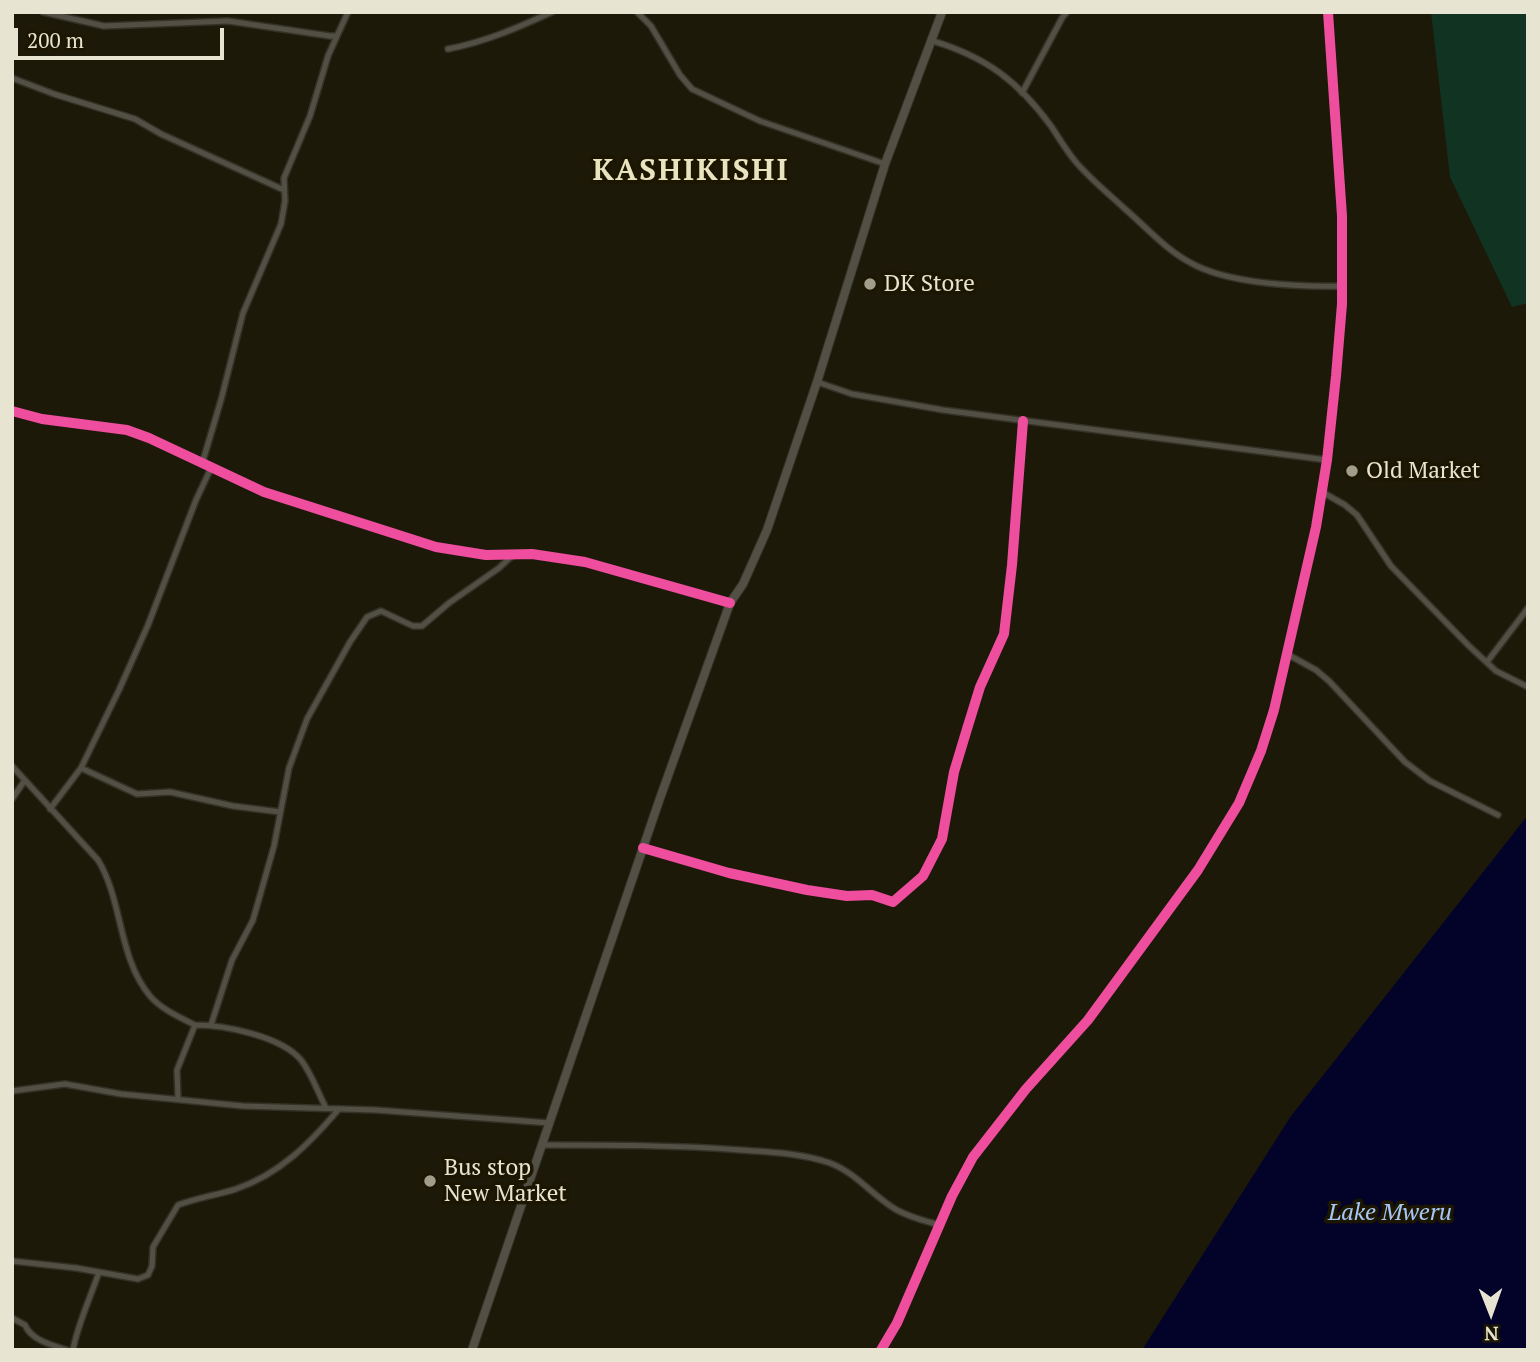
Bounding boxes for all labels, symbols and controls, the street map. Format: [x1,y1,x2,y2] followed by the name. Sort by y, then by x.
[18,14,228,58] scale bar
[27,26,84,54] text: 200 m
[594,153,788,189] district label: KASHIKISHI
[884,270,975,298] place label: DK Store
[862,276,878,292] marker: DK Store
[1366,457,1480,485] place label: Old Market
[1344,463,1360,479] marker: Old Market
[444,1154,567,1208] place label: Bus stop New Market
[422,1173,438,1189] marker: Bus stop New Market
[1328,1199,1452,1227] water label: Lake Mweru
[1456,1278,1526,1348] north arrow
[1484,1322,1499,1347] text: N

